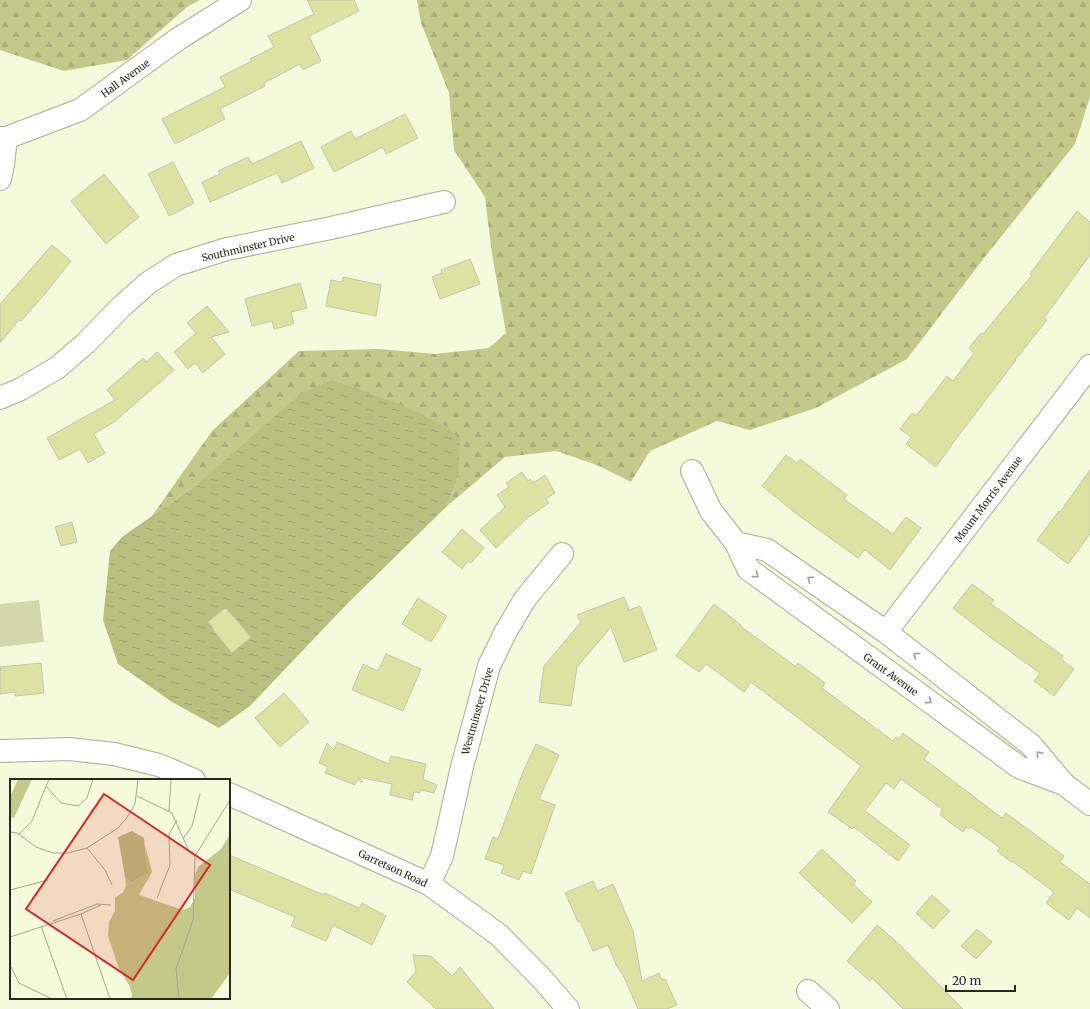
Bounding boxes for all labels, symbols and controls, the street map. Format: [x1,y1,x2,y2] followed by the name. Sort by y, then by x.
[98,56,152,100] street label: Hall Avenue
[200,230,296,264] street label: Southminster Drive
[952,454,1025,545] street label: Mount Morris Avenue
[751,570,758,577] one-way arrow
[807,576,814,584] one-way arrow
[861,650,921,699] street label: Grant Avenue
[913,653,920,660] one-way arrow
[459,666,496,757] street label: Westminster Drive
[924,696,931,703] one-way arrow
[1036,751,1043,758] one-way arrow
[10,779,230,999] inset map
[356,847,429,890] street label: Garretson Road
[946,967,1015,993] scale bar
[952,973,981,988] text: 20 m

